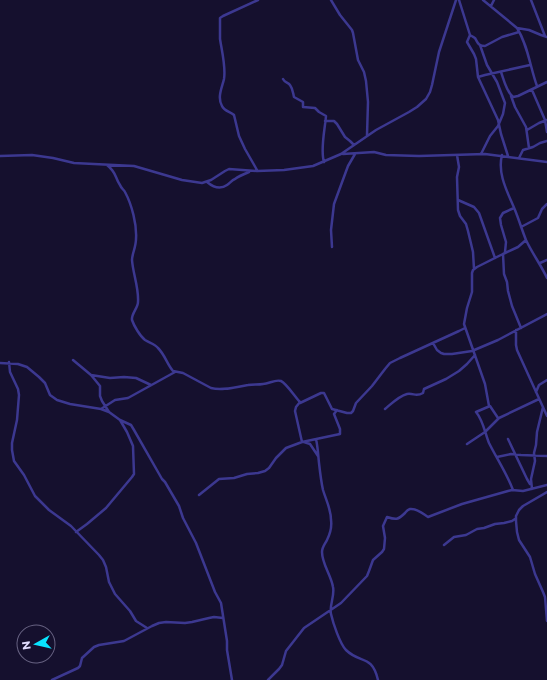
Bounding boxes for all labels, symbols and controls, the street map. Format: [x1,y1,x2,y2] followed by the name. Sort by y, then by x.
[16,624,56,664] north arrow
[19,640,34,651] text: N

